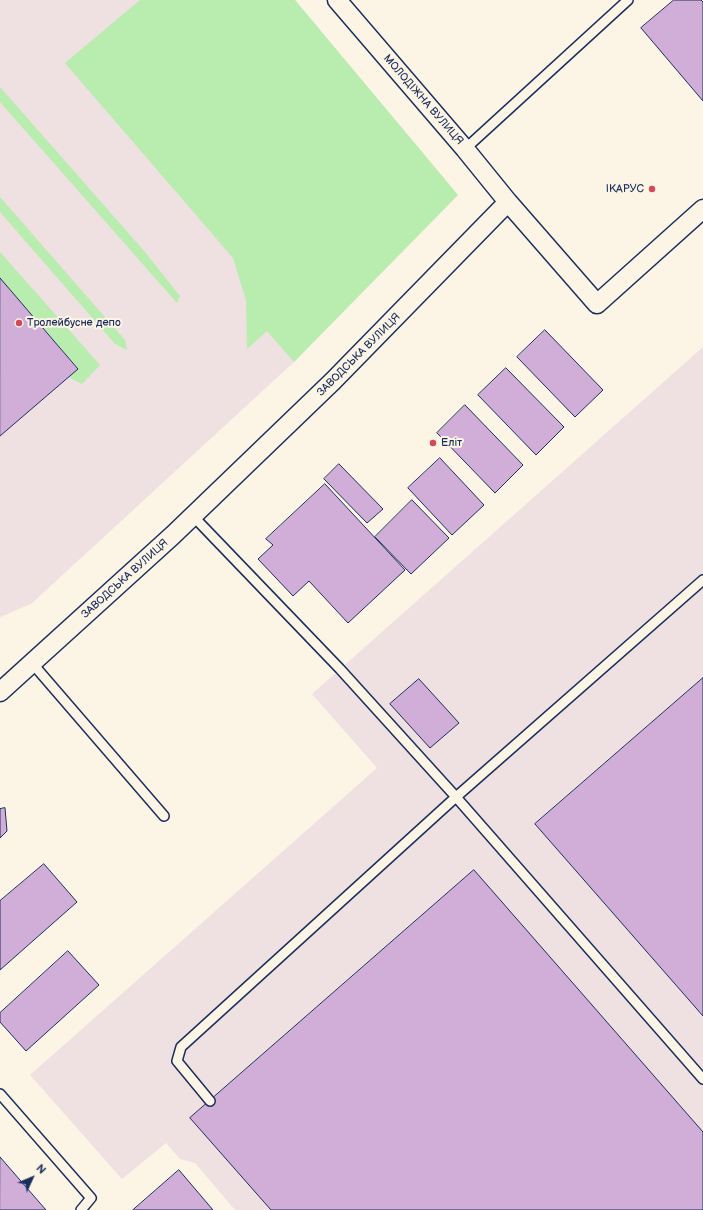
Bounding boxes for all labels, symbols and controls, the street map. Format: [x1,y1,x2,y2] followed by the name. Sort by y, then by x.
[380,52,466,148] street label: МОЛОДІЖНА ВУЛИЦЯ
[606,182,644,196] place label: ІКАРУС
[647,184,657,194] marker: ІКАРУС
[315,311,403,399] street label: ЗАВОДСЬКА ВУЛИЦЯ
[27,316,121,330] place label: Тролейбусне депо
[14,318,24,328] marker: Тролейбусне депо
[441,436,462,450] place label: Еліт
[428,438,438,448] marker: Еліт
[79,537,171,621] street label: ЗАВОДСЬКА ВУЛИЦЯ
[12,1158,52,1198] north arrow
[33,1162,49,1177] text: N

